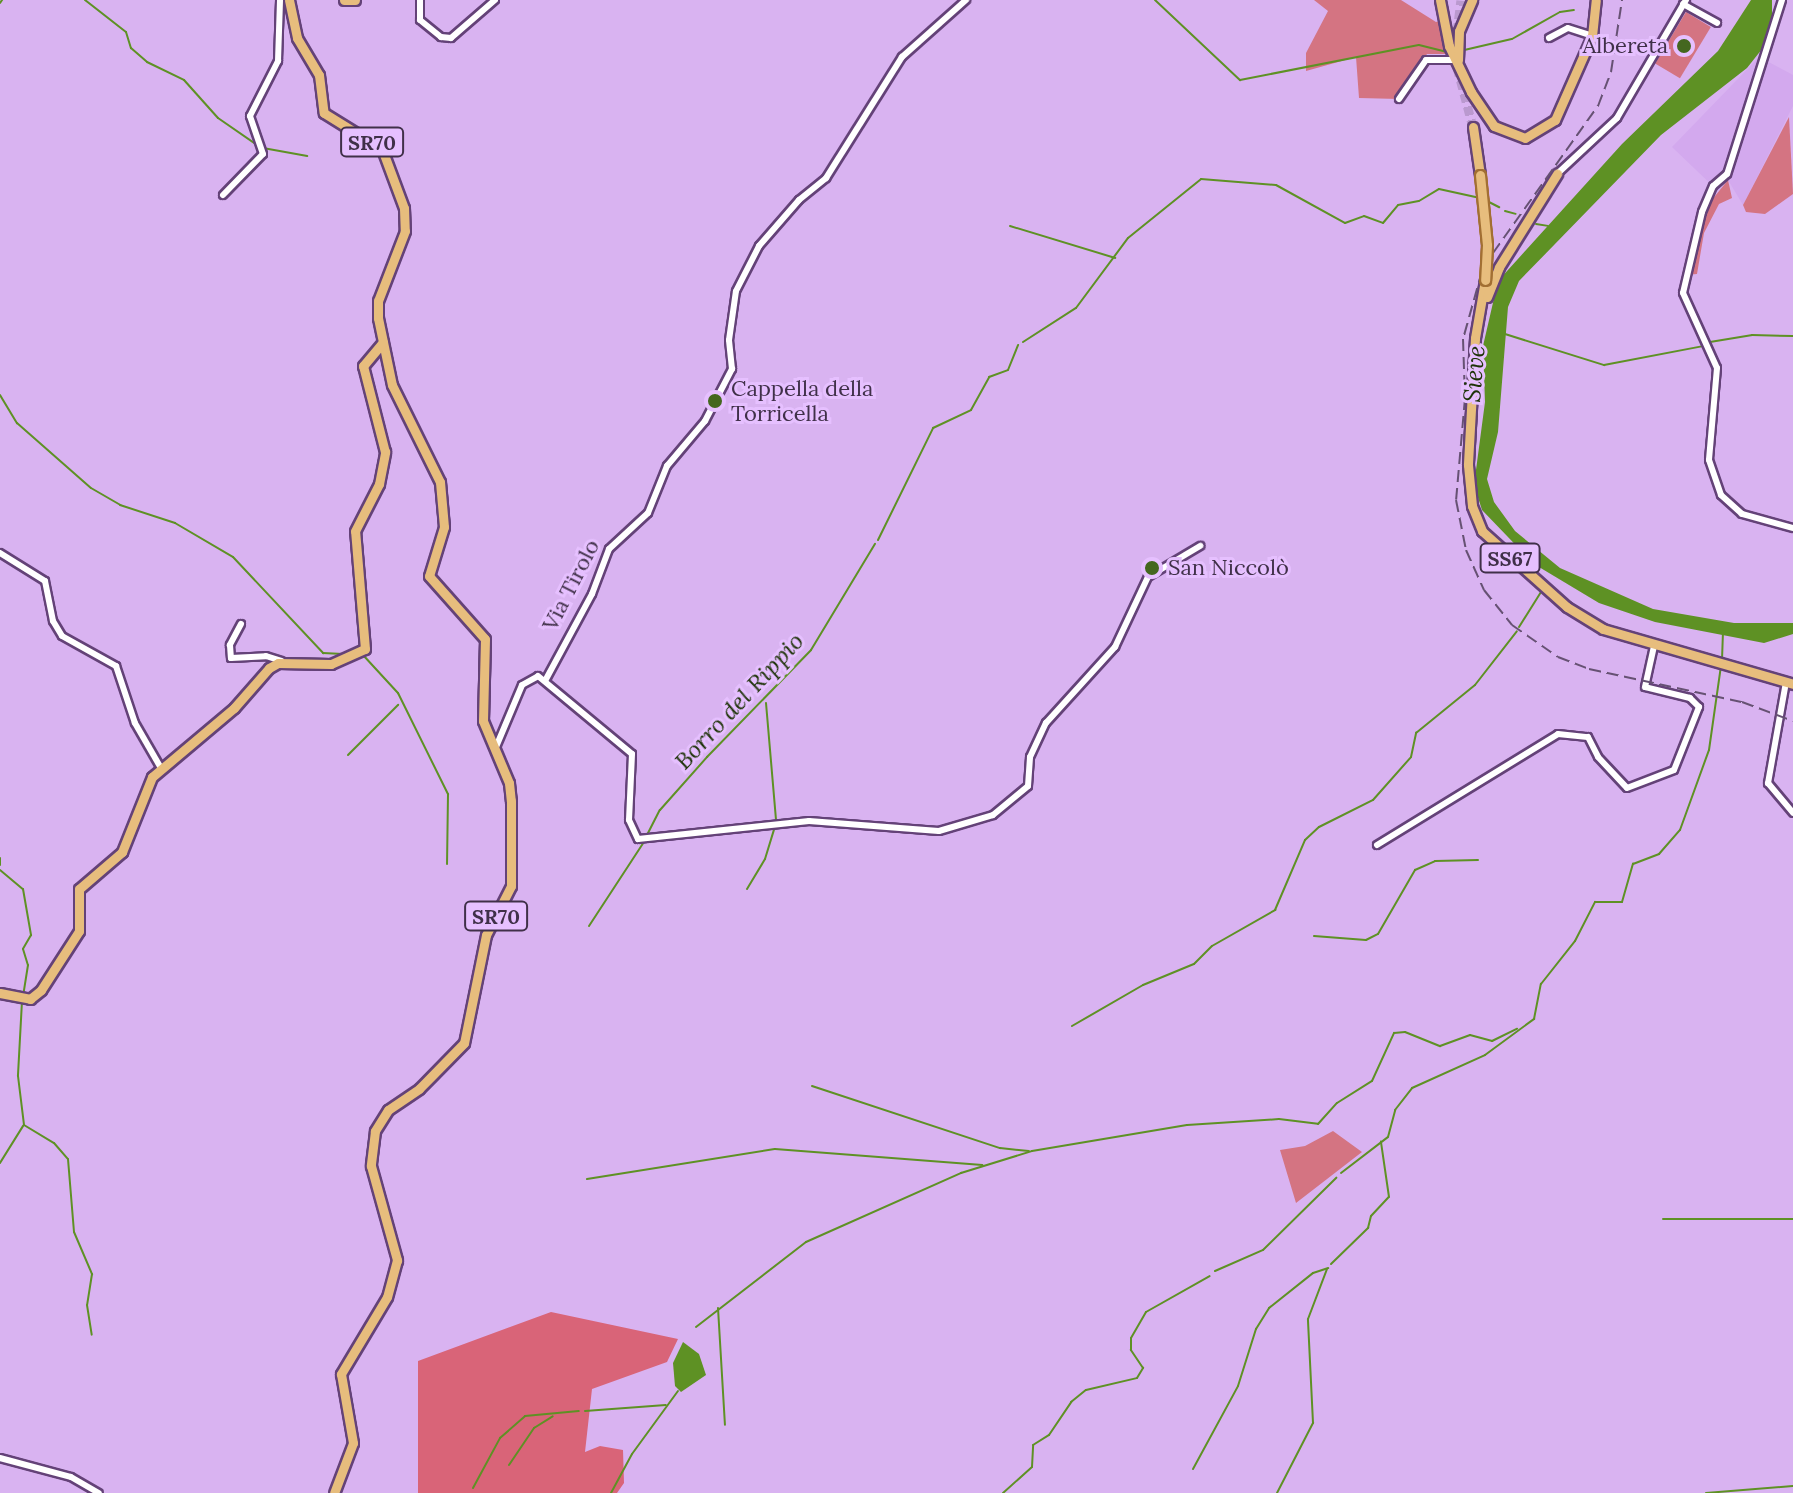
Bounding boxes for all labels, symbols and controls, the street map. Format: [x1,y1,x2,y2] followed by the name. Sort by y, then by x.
[1583,33,1668,59] place label: Albereta
[1675,37,1693,55] marker: Albereta
[340,126,404,158] road number: SR70
[1457,344,1491,404] water label: Sieve
[731,375,873,426] place label: Cappella della Torricella
[706,392,724,410] marker: Cappella della Torricella
[537,535,605,635] street label: Via Tirolo
[1478,542,1542,574] road number: SS67
[1168,555,1289,581] place label: San Niccolò
[1143,559,1161,577] marker: San Niccolò
[668,627,810,775] water label: Borro del Rippio
[464,900,528,932] road number: SR70

